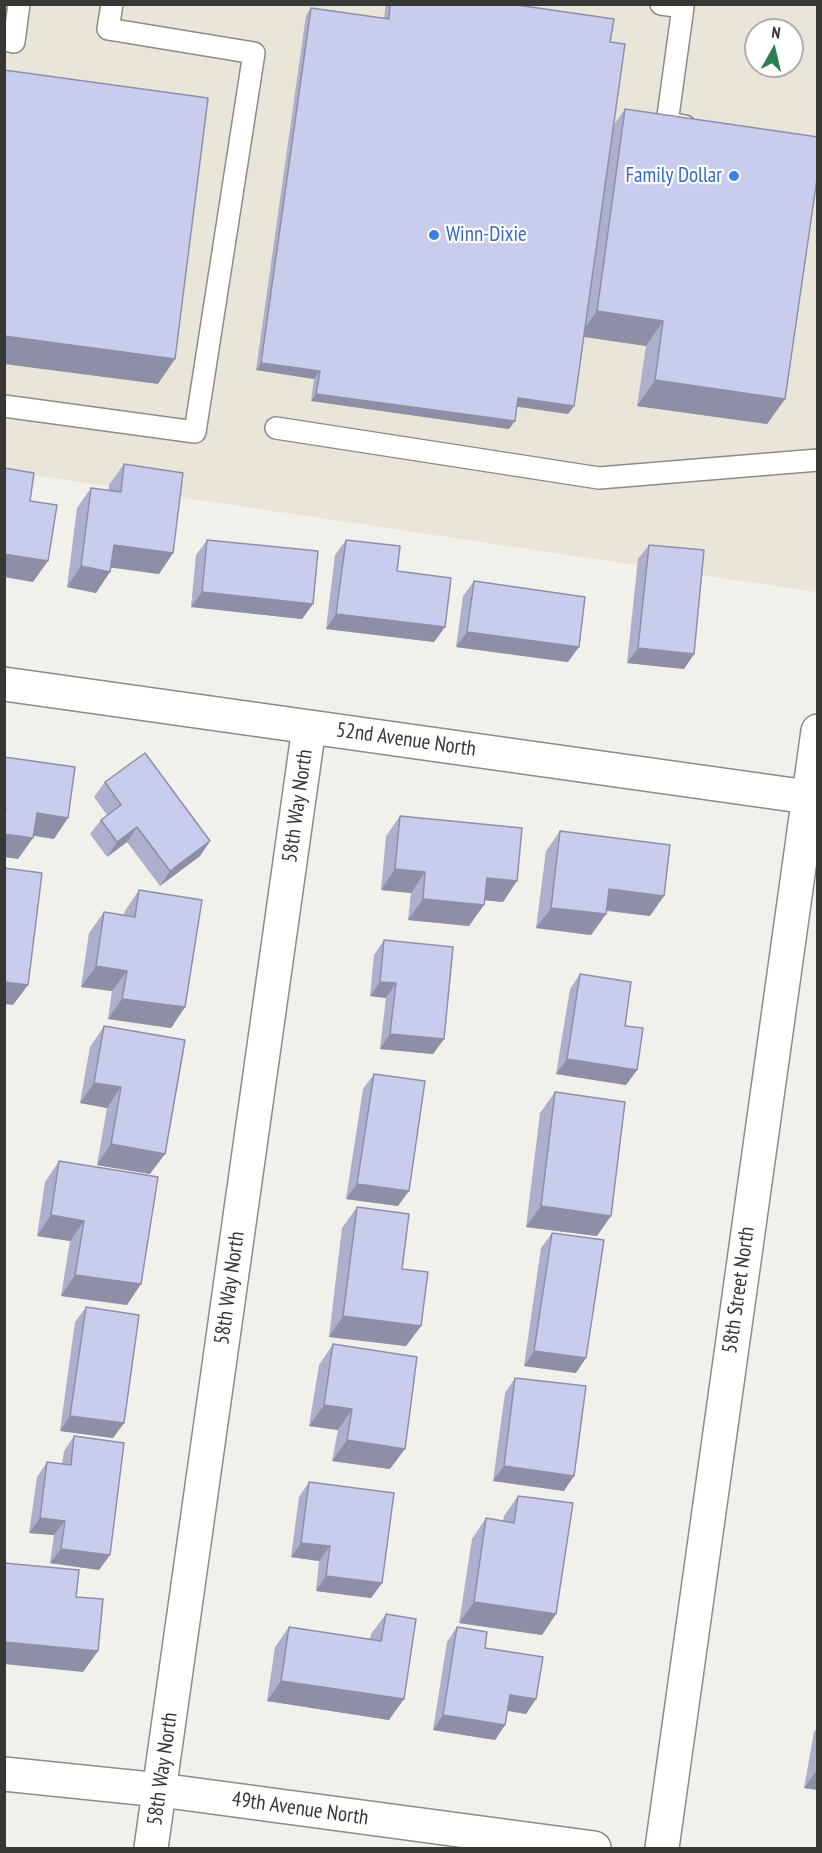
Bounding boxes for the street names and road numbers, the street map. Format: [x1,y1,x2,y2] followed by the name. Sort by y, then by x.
[334,718,478,762] street label: 52nd Avenue North
[278,748,318,864] street label: 58th Way North
[718,1225,760,1355] street label: 58th Street North
[210,1230,250,1346] street label: 58th Way North
[143,1711,183,1827] street label: 58th Way North
[230,1787,370,1831] street label: 49th Avenue North

